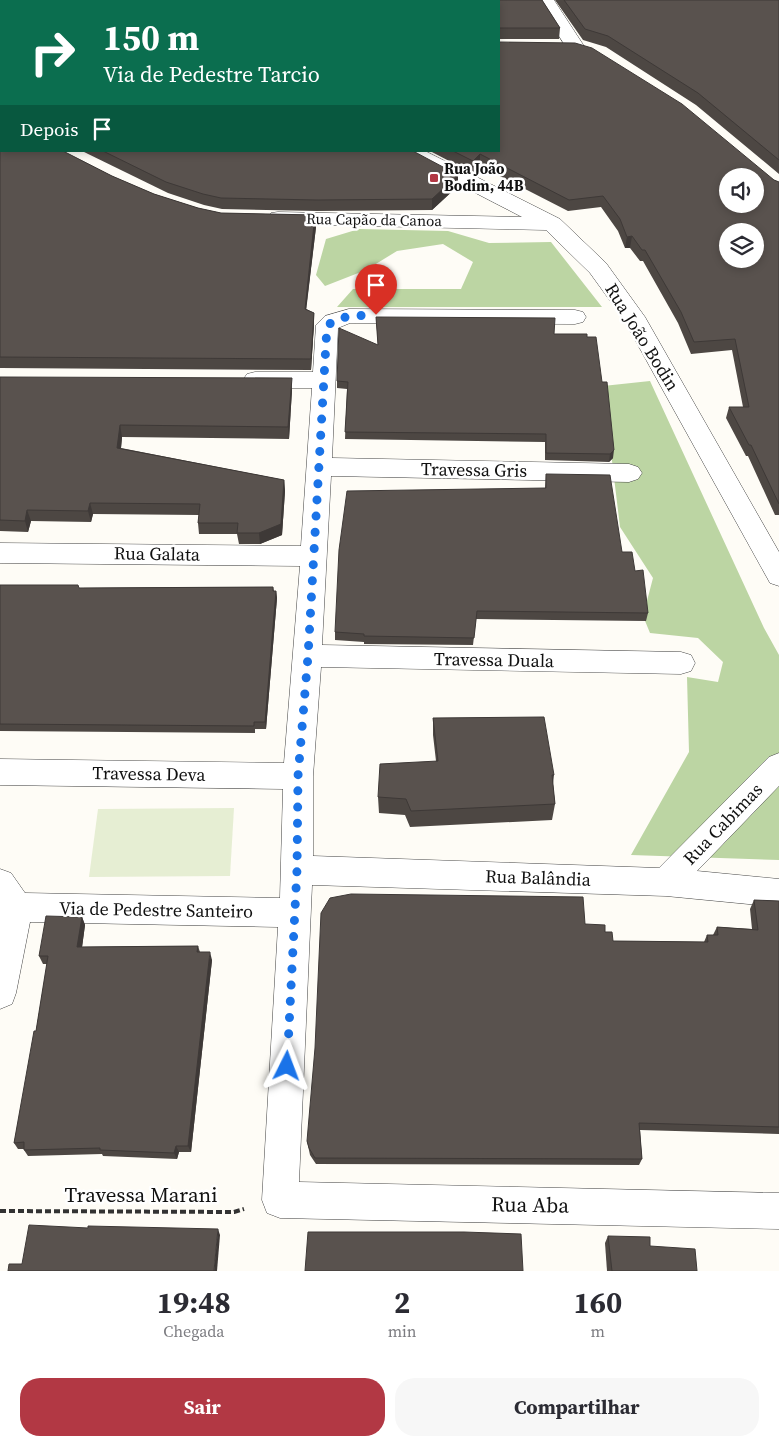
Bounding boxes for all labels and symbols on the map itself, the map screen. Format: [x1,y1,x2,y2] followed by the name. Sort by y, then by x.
[444,158,524,196] place label: Rua João Bodim, 44B
[428,172,440,184] marker: Rua João Bodim, 44B
[306,208,442,231] street label: Rua Capão da Canoa
[355,264,397,315] pin
[599,278,686,395] street label: Rua João Bodin
[421,456,528,483] street label: Travessa Gris
[114,540,201,567] street label: Rua Galata
[434,646,555,673] street label: Travessa Duala
[92,760,207,787] street label: Travessa Deva
[677,777,768,870] street label: Rua Cabimas
[485,863,592,892] street label: Rua Balândia
[59,895,253,924] street label: Via de Pedestre Santeiro
[260,1039,312,1091] position arrow
[64,1180,218,1209] street label: Travessa Marani
[491,1189,570,1220] street label: Rua Aba

